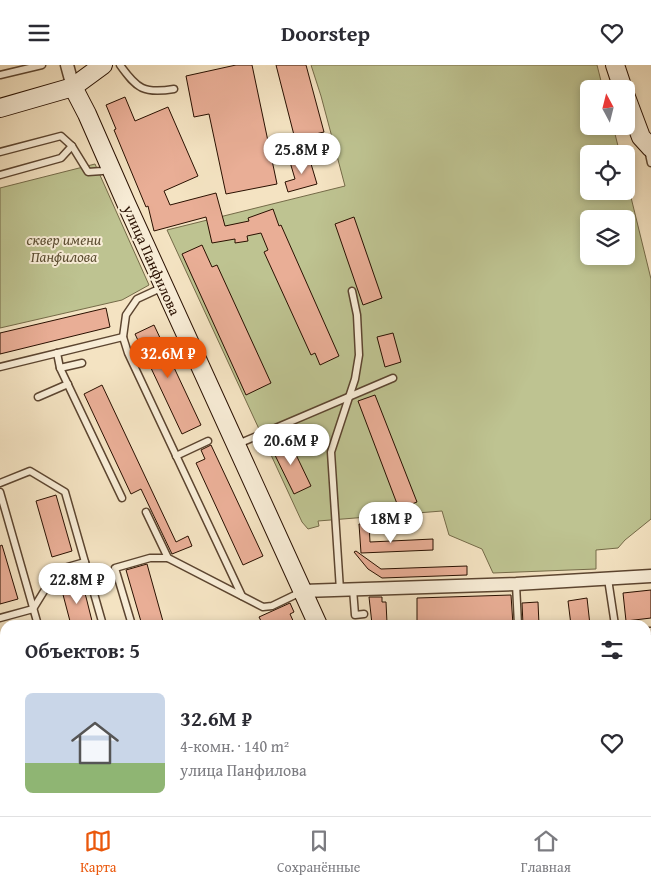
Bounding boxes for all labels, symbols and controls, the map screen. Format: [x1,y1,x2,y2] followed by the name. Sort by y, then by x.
[281,17,370,49] text: Doorstep
[25,19,53,47] icon: menu
[598,19,626,47] icon: heart
[580,80,635,135] north arrow
[580,80,635,265] map controls
[256,133,348,175] pin: 25.8M ₽
[275,137,329,161] text: 25.8M ₽
[580,145,635,200] button: locate
[118,201,186,319] street label: улица Панфилова
[580,210,635,265] button: layers
[27,229,102,267] park label: сквер имени Панфилова
[122,337,214,379] pin: 32.6M ₽
[141,341,195,365] text: 32.6M ₽
[245,423,337,466] pin: 20.6M ₽
[264,428,318,452] text: 20.6M ₽
[356,501,426,544] pin: 18M ₽
[370,506,412,530] text: 18M ₽
[31,563,123,605] pin: 22.8M ₽
[50,567,104,591] text: 22.8M ₽
[25,635,140,666] text: Объектов: 5
[598,636,626,664] icon: filters
[180,703,252,734] text: 32.6M ₽
[65,713,125,773] icon: home
[598,729,626,757] icon: heart
[180,734,289,758] text: 4-комн. · 140 m²
[180,758,307,782] text: улица Панфилова
[80,827,116,877] tab: Карта
[277,827,360,877] tab: Сохранённые
[521,827,571,877] tab: Главная

